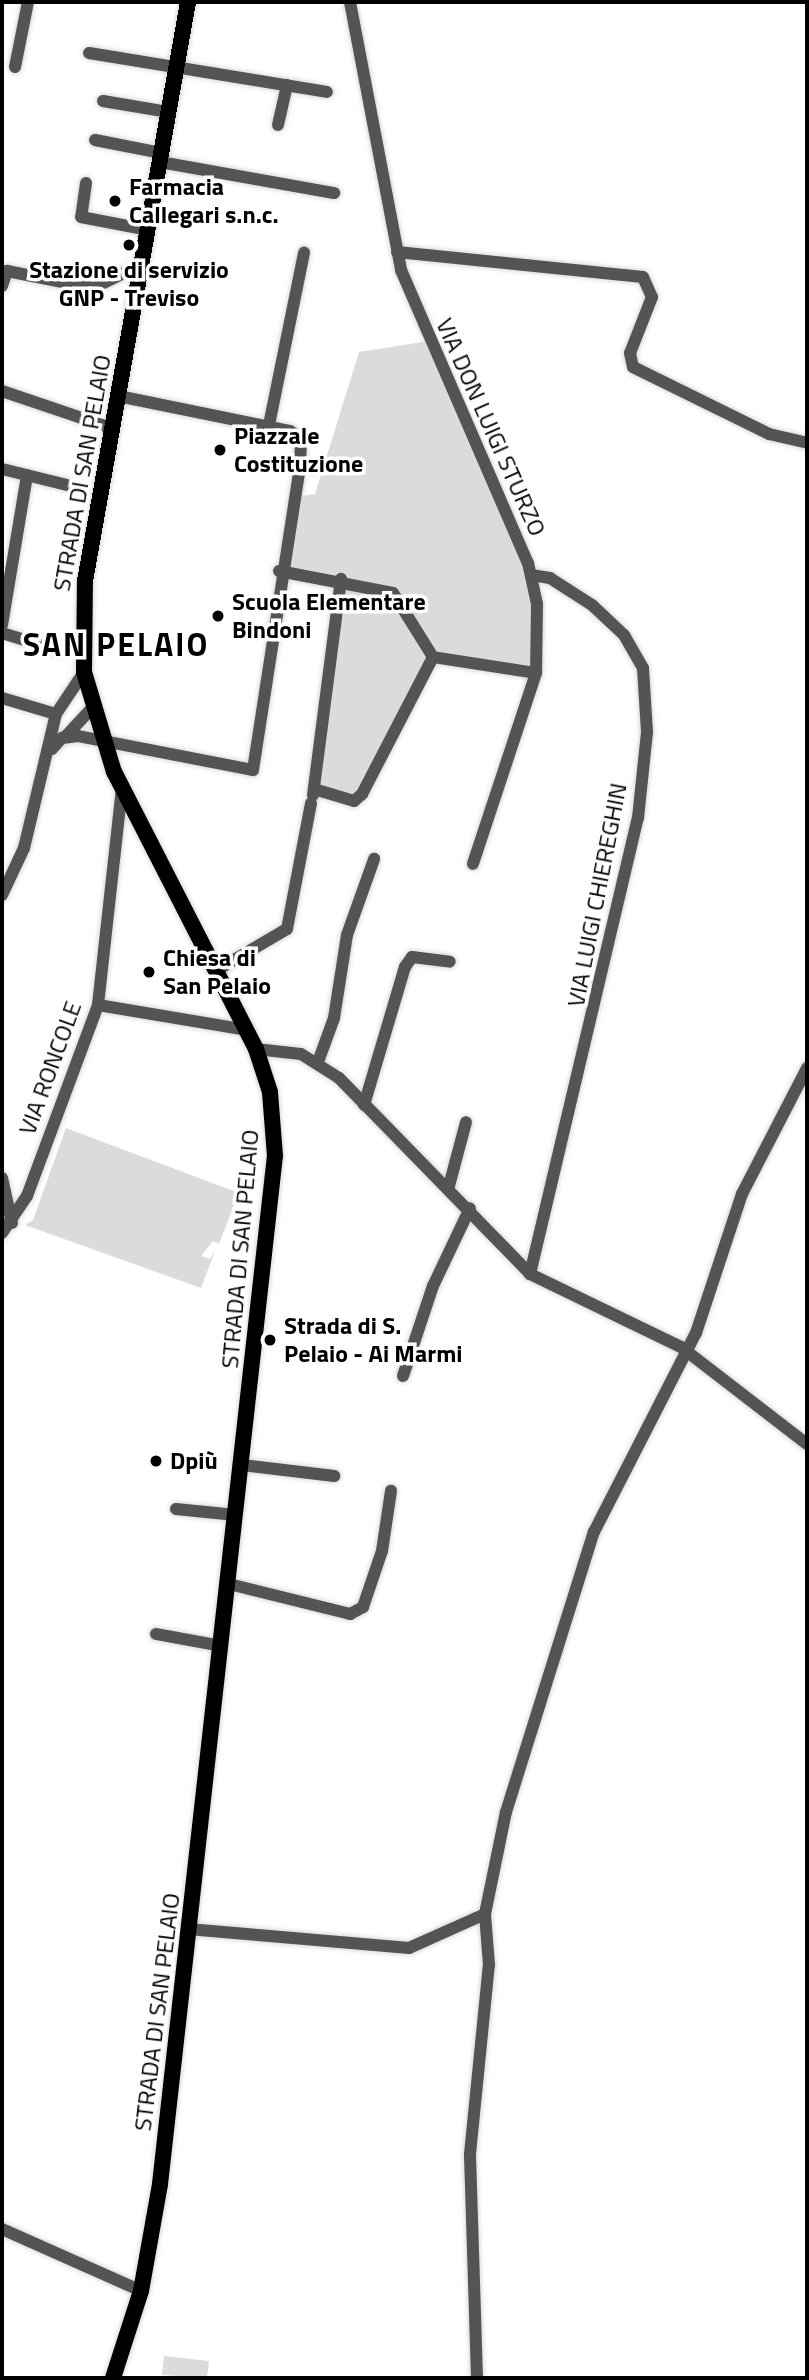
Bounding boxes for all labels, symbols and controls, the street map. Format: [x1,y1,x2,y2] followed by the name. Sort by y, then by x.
[129,173,279,229] place label: Farmacia Callegari s.n.c.
[107,193,123,209] marker: Farmacia Callegari s.n.c.
[121,237,137,253] marker: Stazione di servizio GNP - Treviso
[29,256,229,312] place label: Stazione di servizio GNP - Treviso
[430,314,552,540] street label: VIA DON LUIGI STURZO
[47,353,117,593] street label: STRADA DI SAN PELAIO
[234,422,363,478] place label: Piazzale Costituzione
[212,442,228,458] marker: Piazzale Costituzione
[232,588,426,644] place label: Scuola Elementare Bindoni
[210,608,226,624] marker: Scuola Elementare Bindoni
[24,625,208,663] district label: SAN PELAIO
[561,781,633,1009] street label: VIA LUIGI CHIEREGHIN
[163,944,271,1000] place label: Chiesa di San Pelaio
[141,964,157,980] marker: Chiesa di San Pelaio
[13,997,87,1139] street label: VIA RONCOLE
[215,1128,265,1370] street label: STRADA DI SAN PELAIO
[284,1312,462,1368] place label: Strada di S. Pelaio - Ai Marmi
[262,1332,278,1348] marker: Strada di S. Pelaio - Ai Marmi
[170,1447,218,1475] place label: Dpiù
[148,1453,164,1469] marker: Dpiù
[128,1891,186,2133] street label: STRADA DI SAN PELAIO

